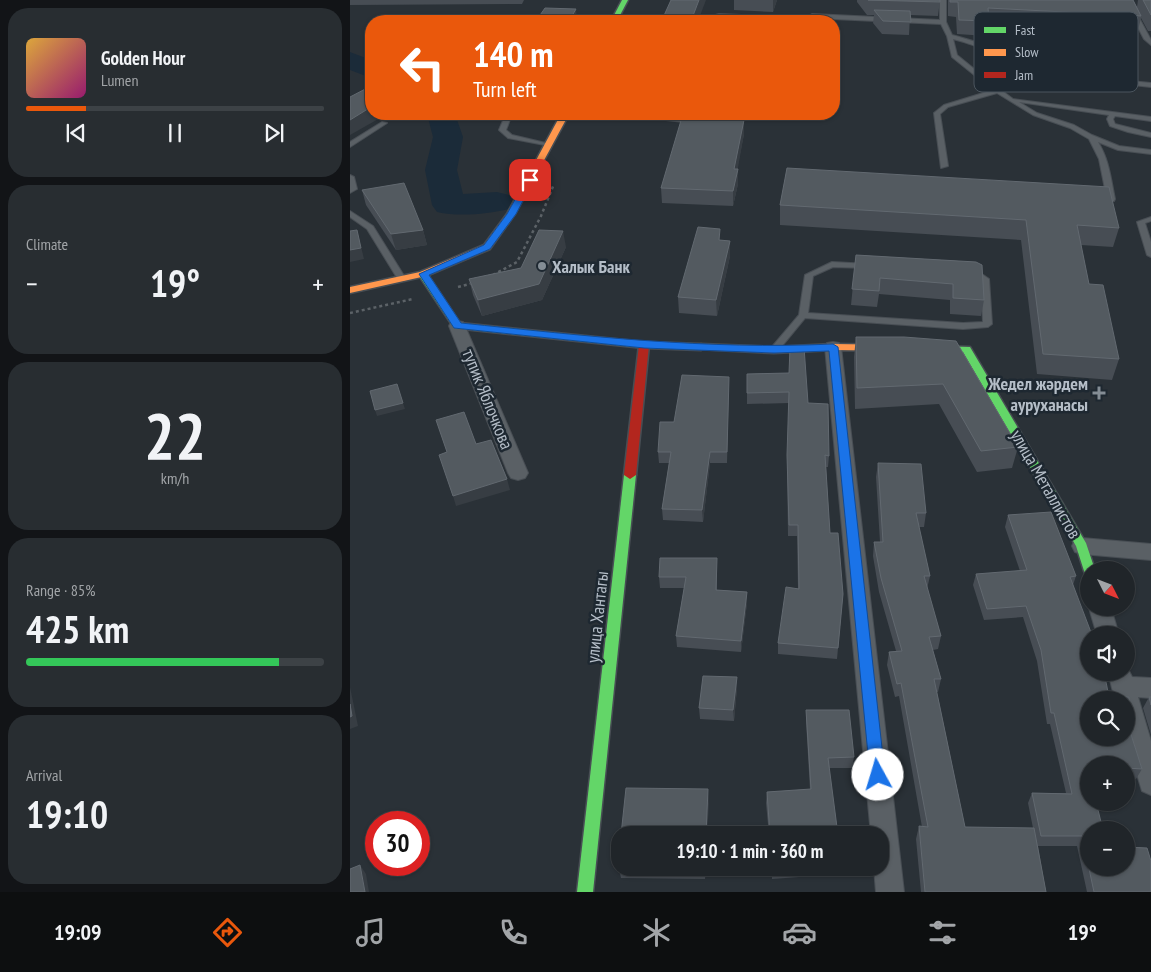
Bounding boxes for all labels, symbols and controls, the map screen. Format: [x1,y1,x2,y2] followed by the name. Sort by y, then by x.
[974,12,1138,92] legend
[1015,21,1035,39] text: Fast
[473,31,554,77] text: 140 m
[390,35,455,100] icon: left
[1015,43,1039,61] text: Slow
[101,46,185,70] text: Golden Hour
[1014,66,1033,84] text: Jam
[101,70,138,90] text: Lumen
[473,75,537,103] text: Turn left
[62,119,90,147] icon: previous
[161,119,189,147] icon: pause
[260,119,288,147] icon: next
[509,159,551,201] pin
[516,166,544,194] icon: arrive
[26,234,68,254] text: Climate
[552,255,630,278] place label: Халык Банк
[150,258,200,307] text: 19°
[536,260,548,272] marker: Халык Банк
[26,265,38,302] text: −
[312,265,324,302] text: +
[457,345,519,453] street label: тупик Яблочкова
[987,372,1088,416] place label: Жедел жәрдем ауруханасы
[1092,386,1106,400] marker: Жедел жәрдем ауруханасы
[144,393,206,477] text: 22
[1006,425,1086,543] street label: улица Металлистов
[161,468,189,488] text: km/h
[1080,561,1135,616] north arrow
[1080,561,1135,876] map controls
[581,570,613,664] street label: улица Хантагы
[26,580,95,600] text: Range · 85%
[26,604,129,653] text: 425 km
[1080,626,1135,681] button: sound
[1080,691,1135,746] button: search
[851,748,903,800] position arrow
[1080,756,1135,811] button: +
[26,765,62,785] text: Arrival
[26,789,108,838] text: 19:10
[365,811,430,876] speed limit sign: 30
[1080,821,1135,876] button: −
[677,839,823,863] text: 19:10 · 1 min · 360 m
[210,915,245,950] icon: directions
[353,915,388,950] icon: music
[496,915,531,950] icon: phone
[639,915,674,950] icon: climate
[782,915,817,950] icon: car
[925,915,960,950] icon: filters
[54,918,102,946] text: 19:09
[1068,918,1097,946] text: 19°

